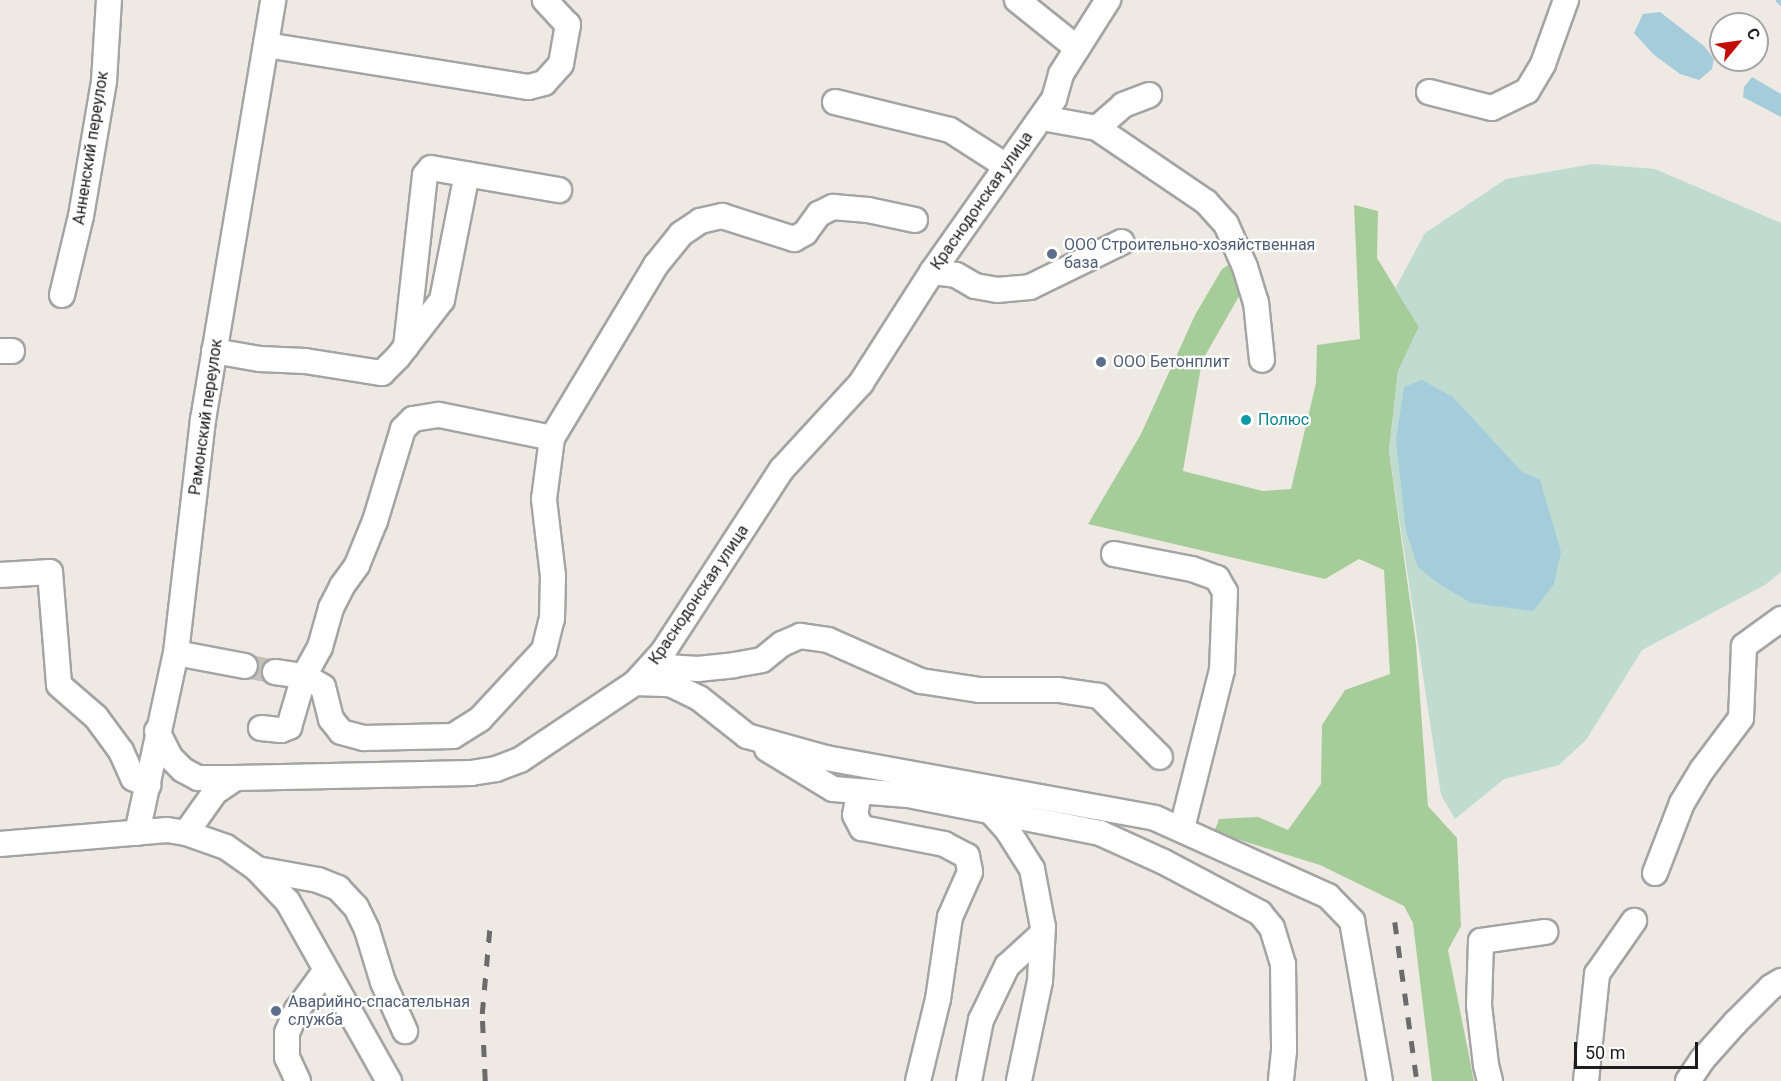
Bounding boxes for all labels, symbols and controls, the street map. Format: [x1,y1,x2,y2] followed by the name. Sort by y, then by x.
[1709,12,1769,72] north arrow
[1743,25,1764,43] text: С
[69,70,113,226] street label: Анненский переулок
[927,128,1037,274] street label: Краснодонская улица
[1064,235,1315,273] place label: ООО Строительно-хозяйственная база
[1045,247,1059,261] marker: ООО Строительно-хозяйственная база
[186,338,226,496] street label: Рамонский переулок
[1113,352,1230,372] place label: ООО Бетонплит
[1094,355,1108,369] marker: ООО Бетонплит
[1258,410,1309,430] place label: Полюс
[1239,413,1253,427] marker: Полюс
[645,522,753,668] street label: Краснодонская улица
[288,992,470,1030] place label: Аварийно-спасательная служба
[269,1004,283,1018] marker: Аварийно-спасательная служба
[1577,1030,1702,1068] scale bar
[1585,1042,1625,1063] text: 50 m

